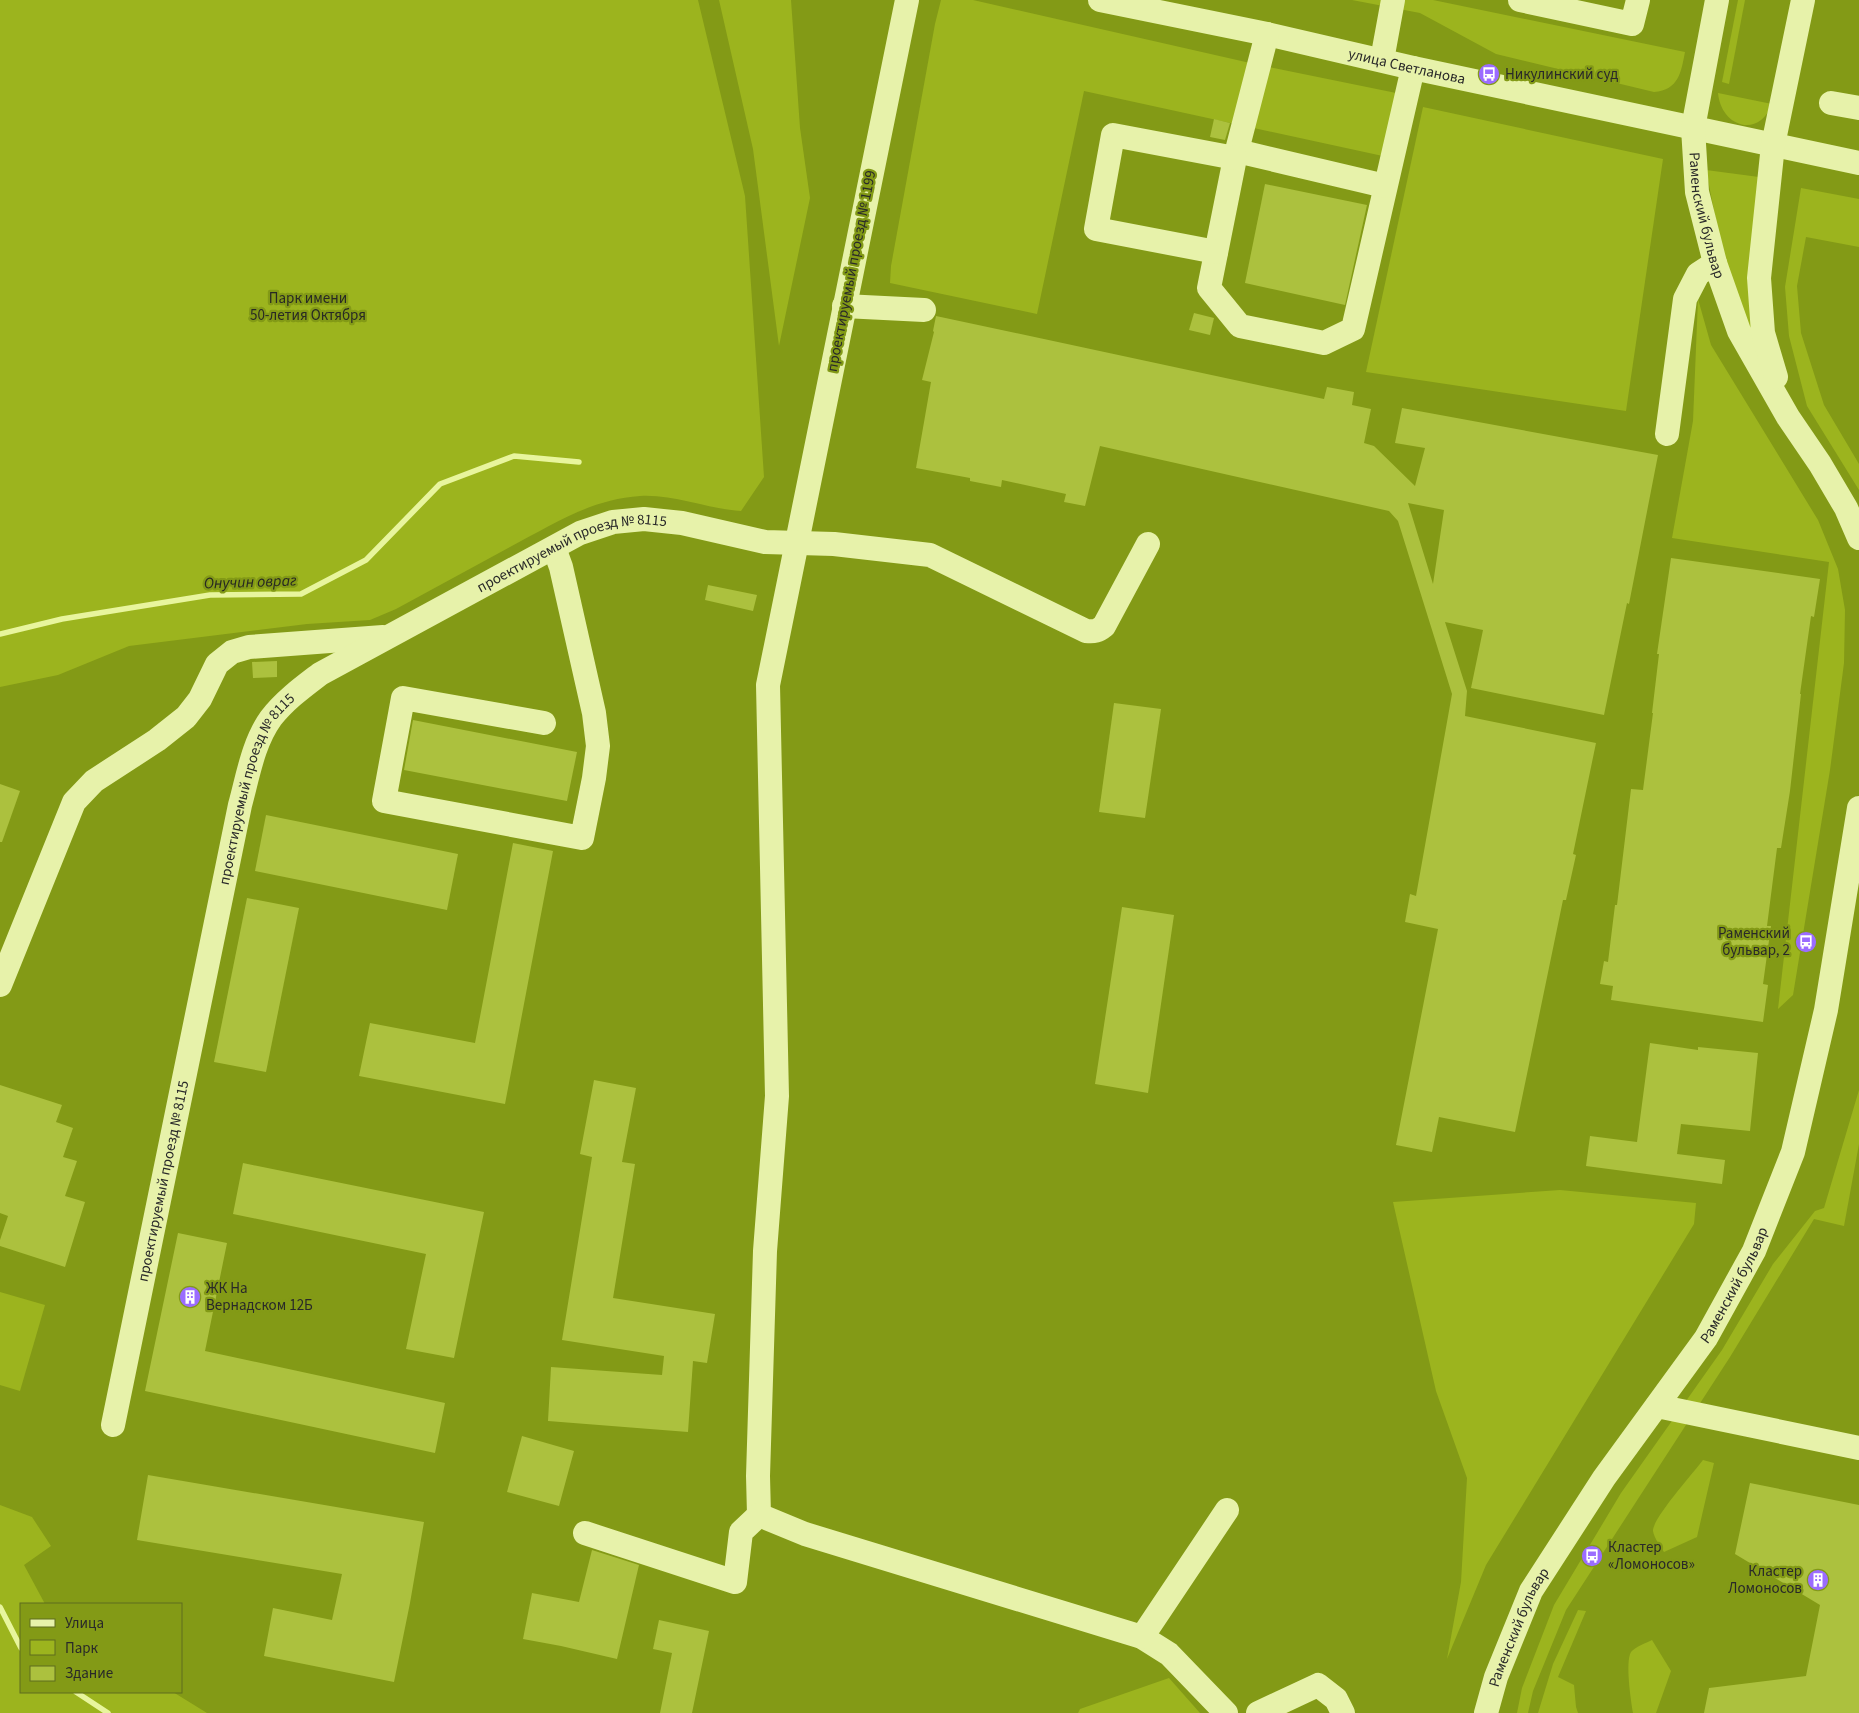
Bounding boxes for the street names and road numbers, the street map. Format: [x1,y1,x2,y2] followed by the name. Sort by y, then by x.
[1346,43,1467,90] street label: улица Светланова
[1684,152,1730,282] street label: Раменский бульвар
[822,169,881,374] street label: проектируемый проезд № 1199
[473,509,668,598] street label: проектируемый проезд № 8115
[214,688,300,887] street label: проектируемый проезд № 8115
[133,1079,194,1284] street label: проектируемый проезд № 8115
[1695,1224,1773,1348] street label: Раменский бульвар
[1484,1564,1554,1689] street label: Раменский бульвар

